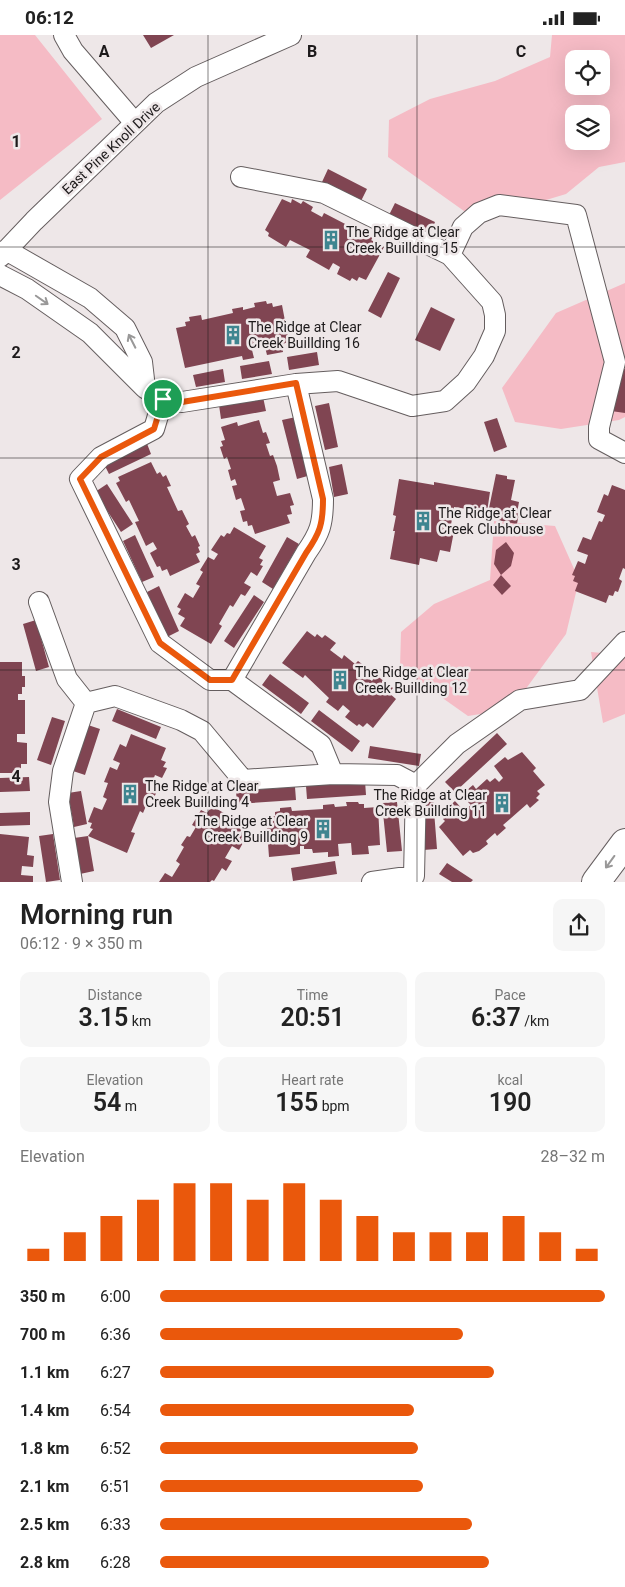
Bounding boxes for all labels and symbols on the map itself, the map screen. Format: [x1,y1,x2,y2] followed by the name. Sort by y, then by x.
[99,42,110,61] text: A
[307,42,317,61] text: B
[516,42,526,61] text: C
[59,99,163,197] street label: East Pine Knoll Drive
[11,132,21,151] text: 1
[346,224,460,256] place label: The Ridge at Clear Creek Buillding 15
[320,229,342,251] building icon: The Ridge at Clear Creek Buillding 15
[35,294,49,305] one-way arrow
[248,319,362,351] place label: The Ridge at Clear Creek Buillding 16
[222,324,244,346] building icon: The Ridge at Clear Creek Buillding 16
[127,334,137,349] one-way arrow
[11,343,21,362] text: 2
[142,378,184,420] pin
[438,505,552,537] place label: The Ridge at Clear Creek Clubhouse
[412,510,434,532] building icon: The Ridge at Clear Creek Clubhouse
[11,555,21,574] text: 3
[355,664,469,696] place label: The Ridge at Clear Creek Buillding 12
[329,669,351,691] building icon: The Ridge at Clear Creek Buillding 12
[11,767,21,786] text: 4
[145,778,259,810] place label: The Ridge at Clear Creek Buillding 4
[119,783,141,805] building icon: The Ridge at Clear Creek Buillding 4
[373,787,487,819] place label: The Ridge at Clear Creek Buillding 11
[491,792,513,814] building icon: The Ridge at Clear Creek Buillding 11
[194,813,308,845] place label: The Ridge at Clear Creek Buillding 9
[312,818,334,840] building icon: The Ridge at Clear Creek Buillding 9
[605,855,616,868] one-way arrow

